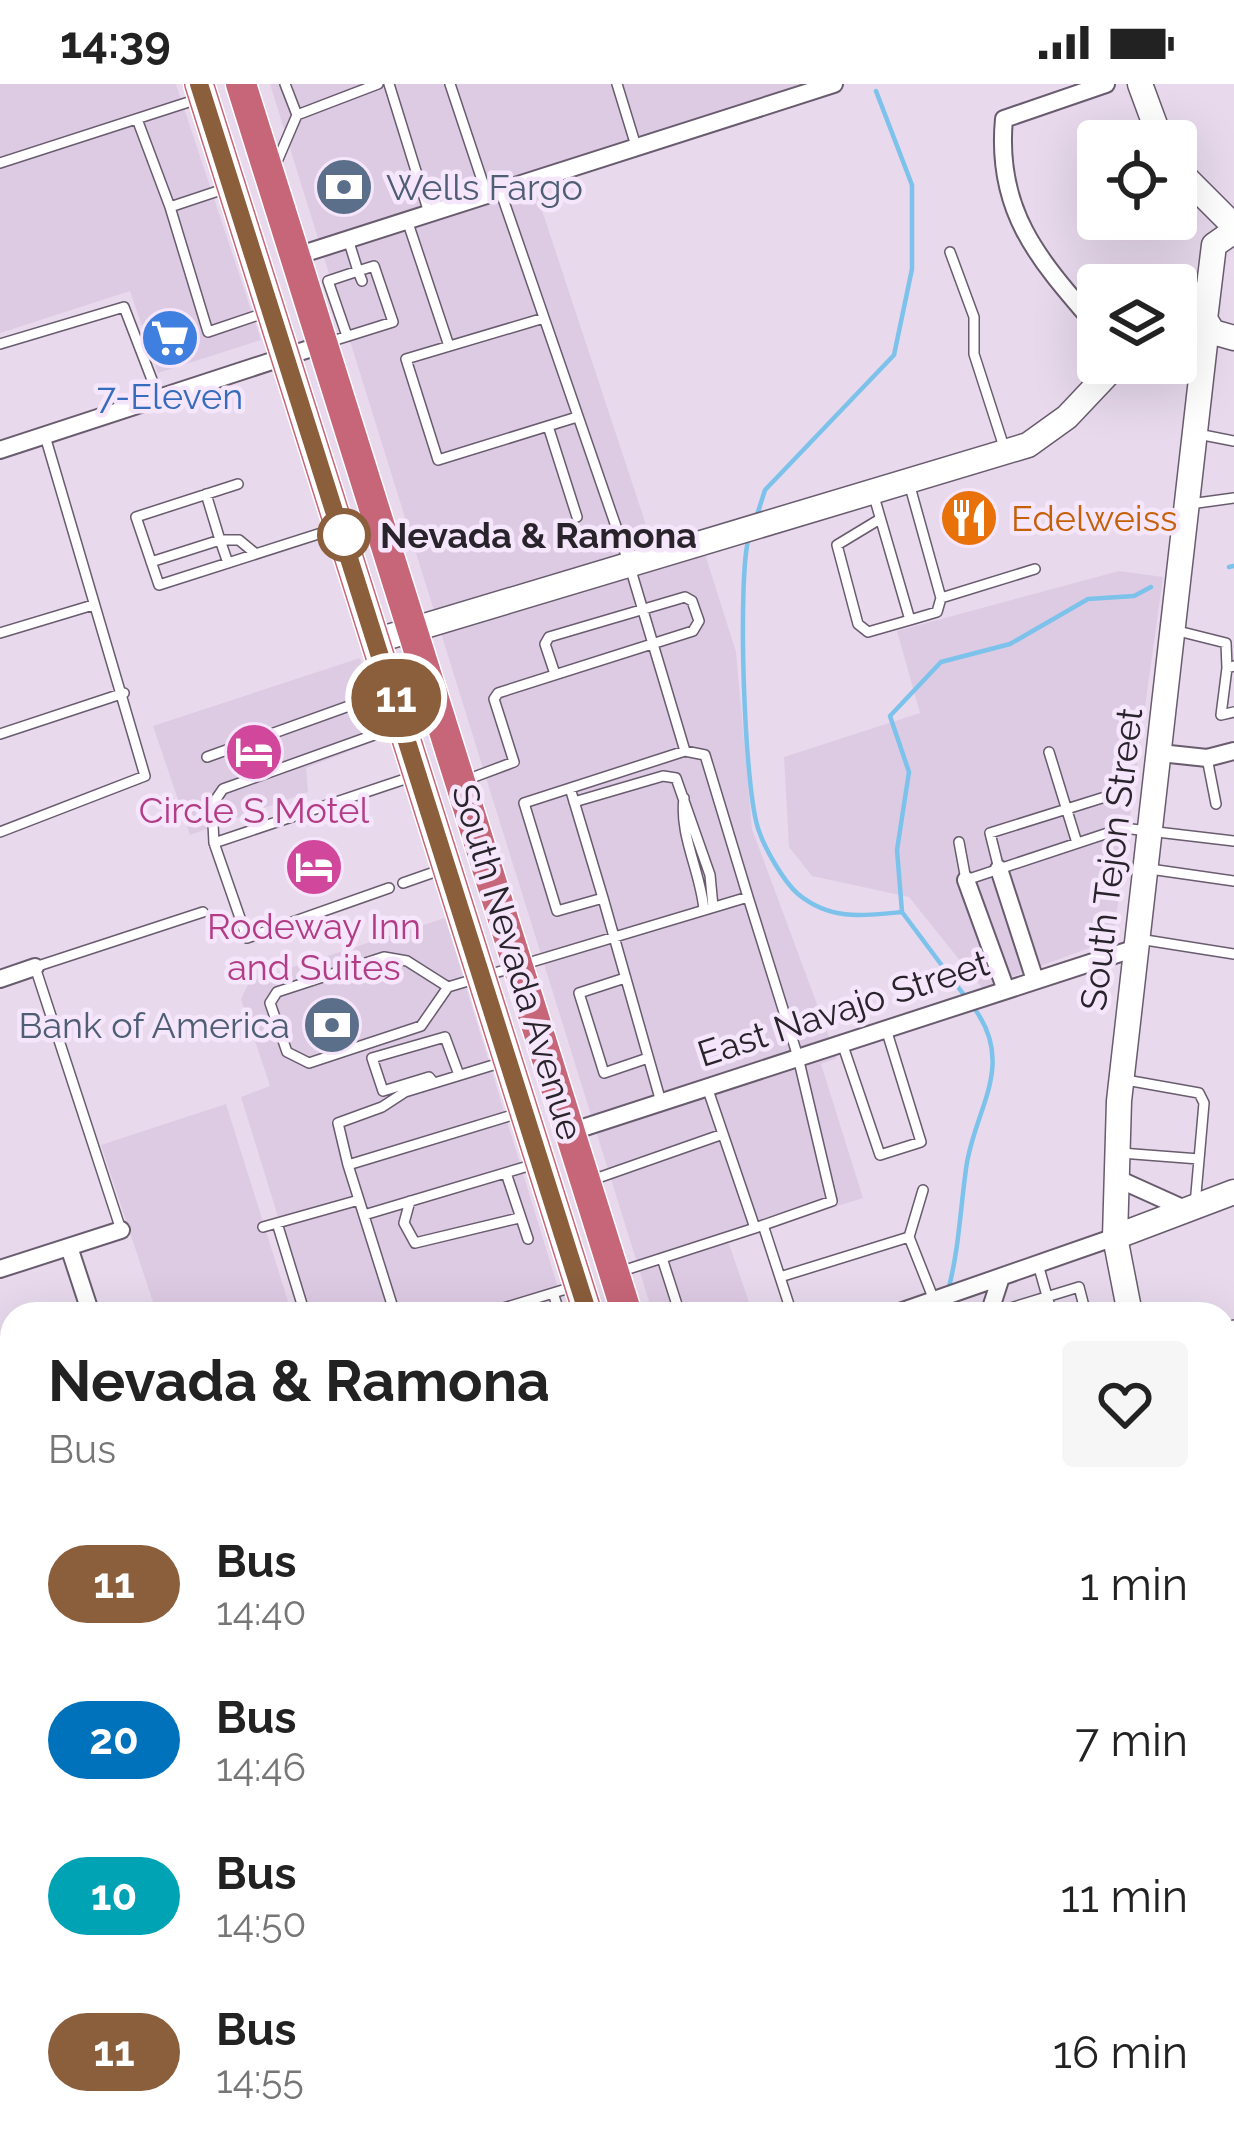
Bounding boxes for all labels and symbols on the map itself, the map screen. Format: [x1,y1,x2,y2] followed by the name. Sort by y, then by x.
[313,156,375,218] bank icon: Wells Fargo
[386,166,583,208] place label: Wells Fargo
[139,307,201,369] supermarket icon: 7-Eleven
[97,375,243,417] place label: 7-Eleven
[938,487,1000,549] restaurant icon: Edelweiss
[1011,497,1177,539] place label: Edelweiss
[319,510,369,560] marker: Nevada & Ramona
[380,514,697,556] place label: Nevada & Ramona
[342,659,450,737] line badge: 11
[1072,705,1150,1013] street label: South Tejon Street
[223,721,285,783] hotel icon: Circle S Motel
[444,779,592,1145] street label: South Nevada Avenue
[139,789,369,831] place label: Circle S Motel
[283,836,345,898] hotel icon: Rodeway Inn and Suites
[207,905,421,988] place label: Rodeway Inn and Suites
[692,941,994,1075] street label: East Navajo Street
[301,994,363,1056] bank icon: Bank of America
[18,1004,290,1046] place label: Bank of America

